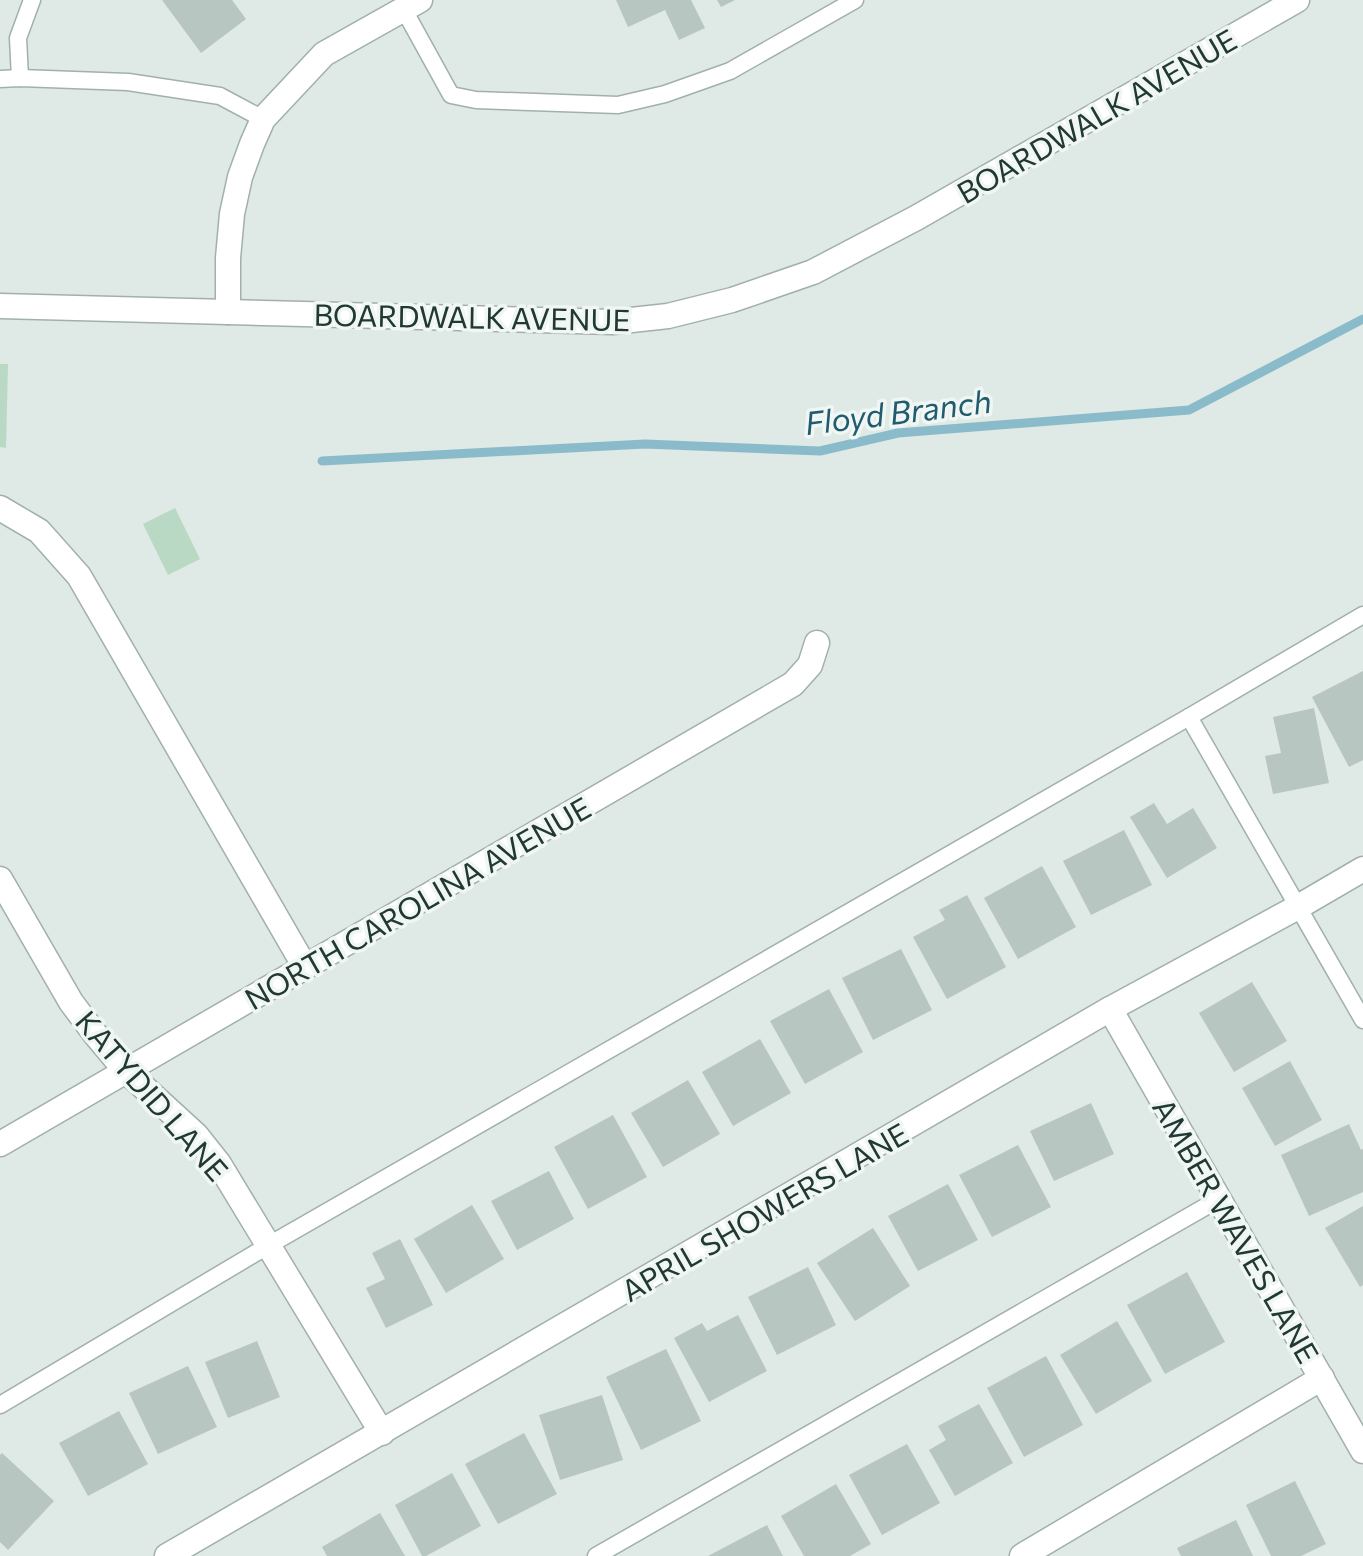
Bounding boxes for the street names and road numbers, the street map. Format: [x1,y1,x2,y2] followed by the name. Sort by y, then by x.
[950,20,1242,210] street label: BOARDWALK AVENUE
[313,295,631,337] street label: BOARDWALK AVENUE
[237,788,597,1016] street label: NORTH CAROLINA AVENUE
[69,1002,237,1188] street label: KATYDID LANE
[1146,1091,1328,1369] street label: AMBER WAVES LANE
[614,1114,914,1308] street label: APRIL SHOWERS LANE

